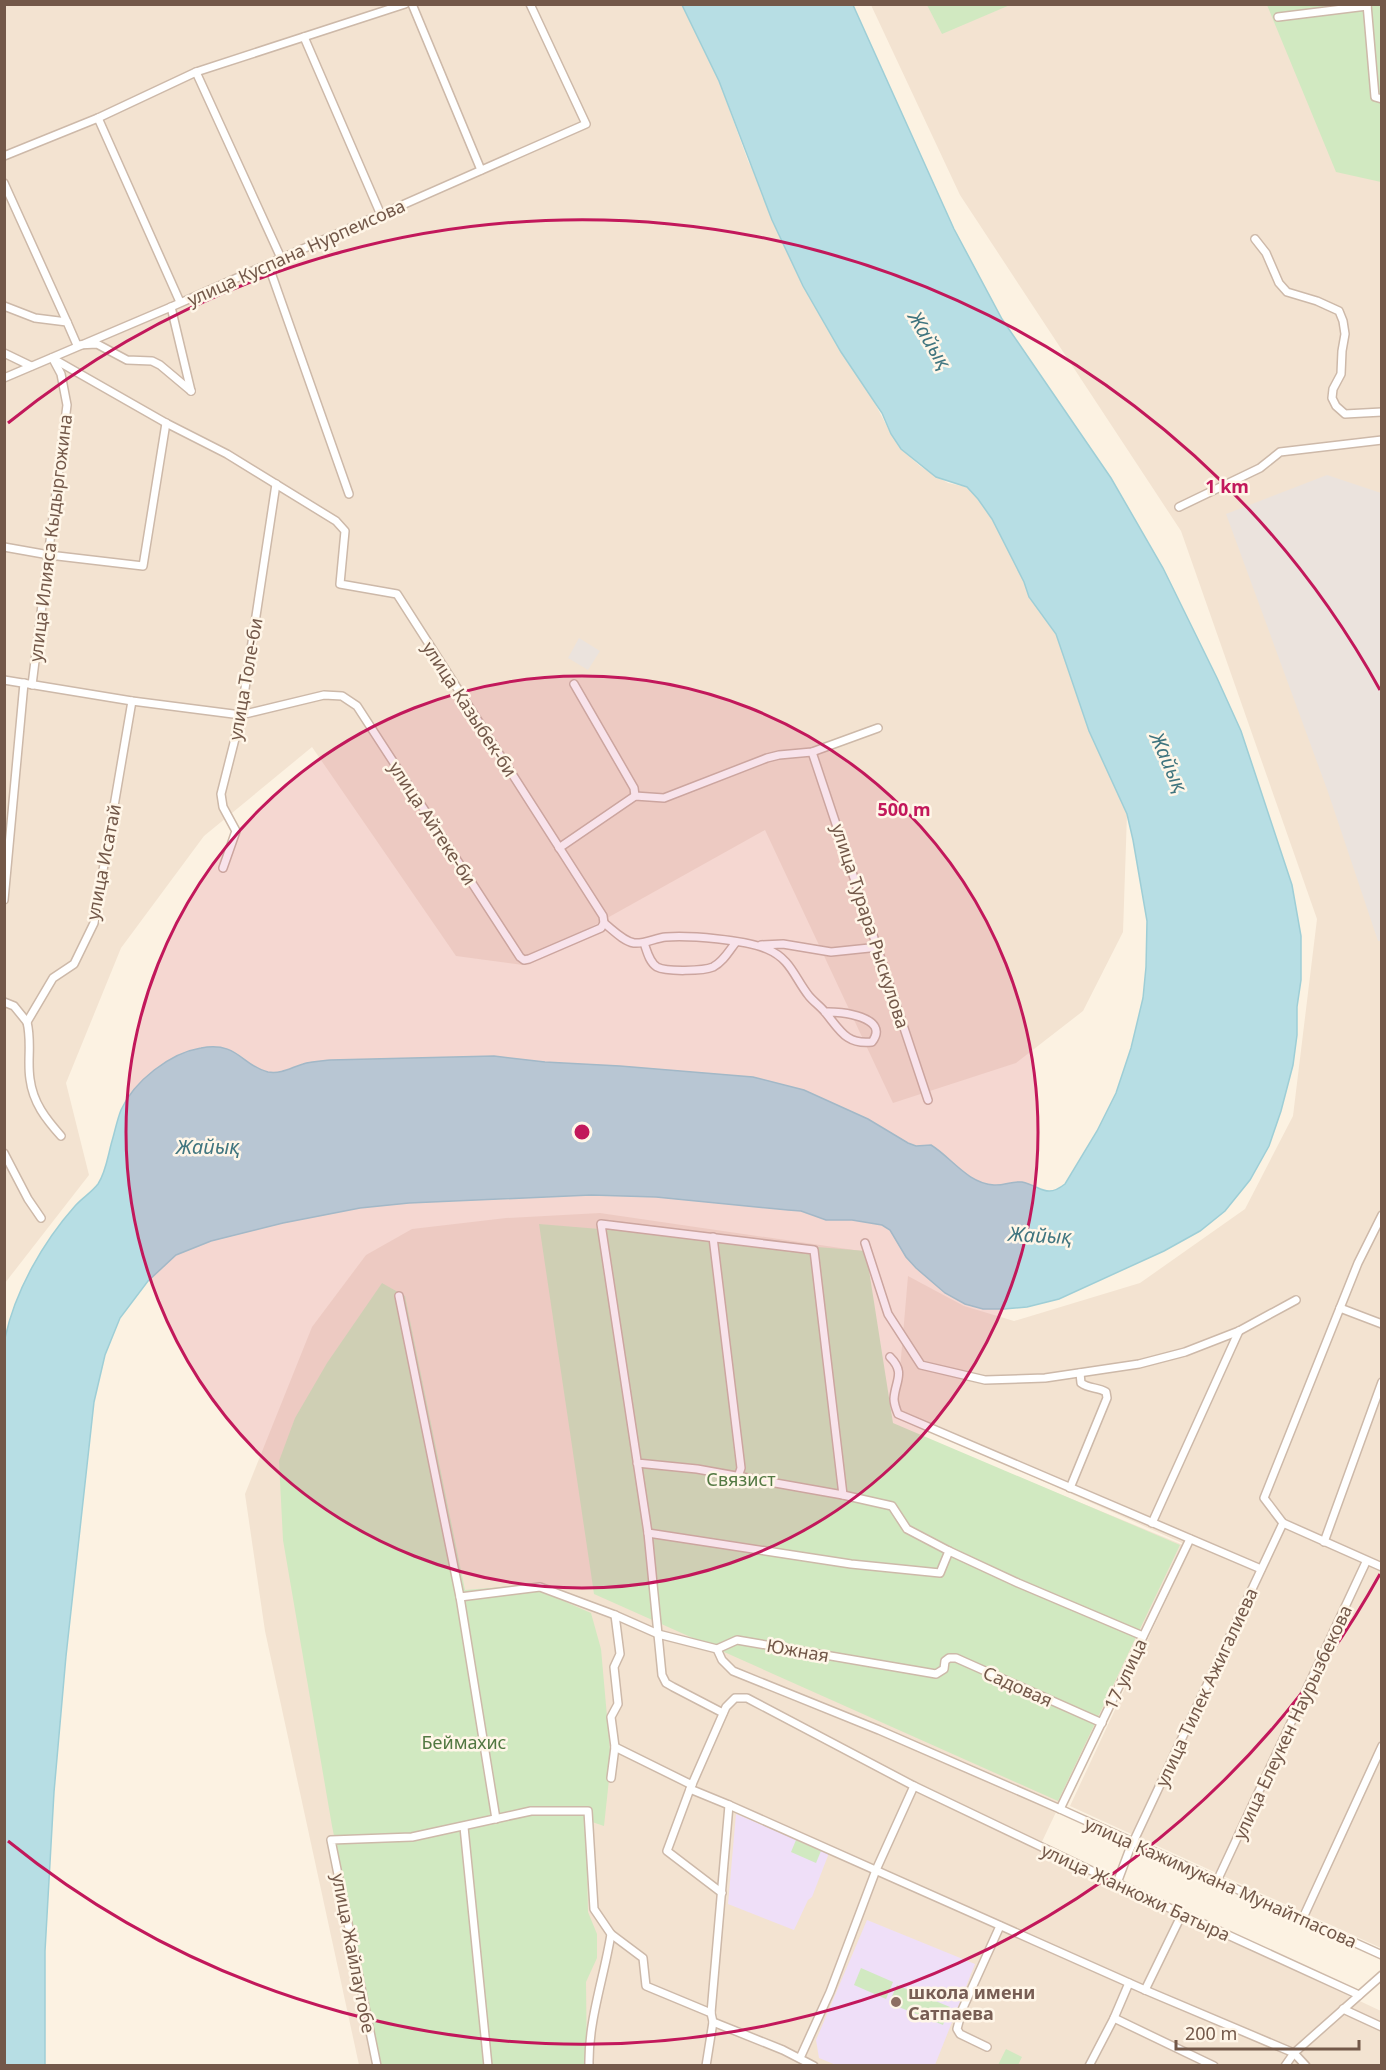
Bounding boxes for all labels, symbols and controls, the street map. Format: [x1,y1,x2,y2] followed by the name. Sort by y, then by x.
[183,193,409,311] street label: улица Куспана Нурпеисова
[901,304,958,375] water label: Жайық
[23,413,77,663] street label: улица Илияса Кыдыргожина
[1205,474,1249,498] text: 1 km
[222,616,268,742] street label: улица Толе-би
[417,637,523,781] street label: улица Казыбек-би
[1143,726,1194,797] water label: Жайық
[384,756,482,890] street label: улица Айтеке-би
[877,797,931,821] text: 500 m
[80,802,126,922] street label: улица Исатай
[827,821,915,1031] street label: улица Турара Рыскулова
[572,1122,592,1142] centre of rings
[174,1133,240,1160] water label: Жайық
[1005,1220,1073,1250] water label: Жайық
[706,1467,776,1491] park label: Связист
[1149,1584,1263,1790] street label: улица Тилек Ажигалиева
[1227,1601,1357,1843] street label: улица Елеукен Наурызбекова
[765,1633,831,1667] street label: Южная
[1098,1634,1152,1714] street label: 17 улица
[979,1660,1057,1712] street label: Садовая
[422,1730,507,1754] park label: Беймахис
[1081,1811,1361,1953] street label: улица Кажимукана Мунайтпасова
[1038,1838,1234,1946] street label: улица Жанкожи Батыра
[327,1871,381,2035] street label: улица Жайлаутобе
[908,1980,1035,2025] place label: школа имени Сатпаева
[889,1995,903,2009] marker: школа имени Сатпаева
[1176,2013,1359,2051] scale bar
[1185,2021,1237,2045] text: 200 m

